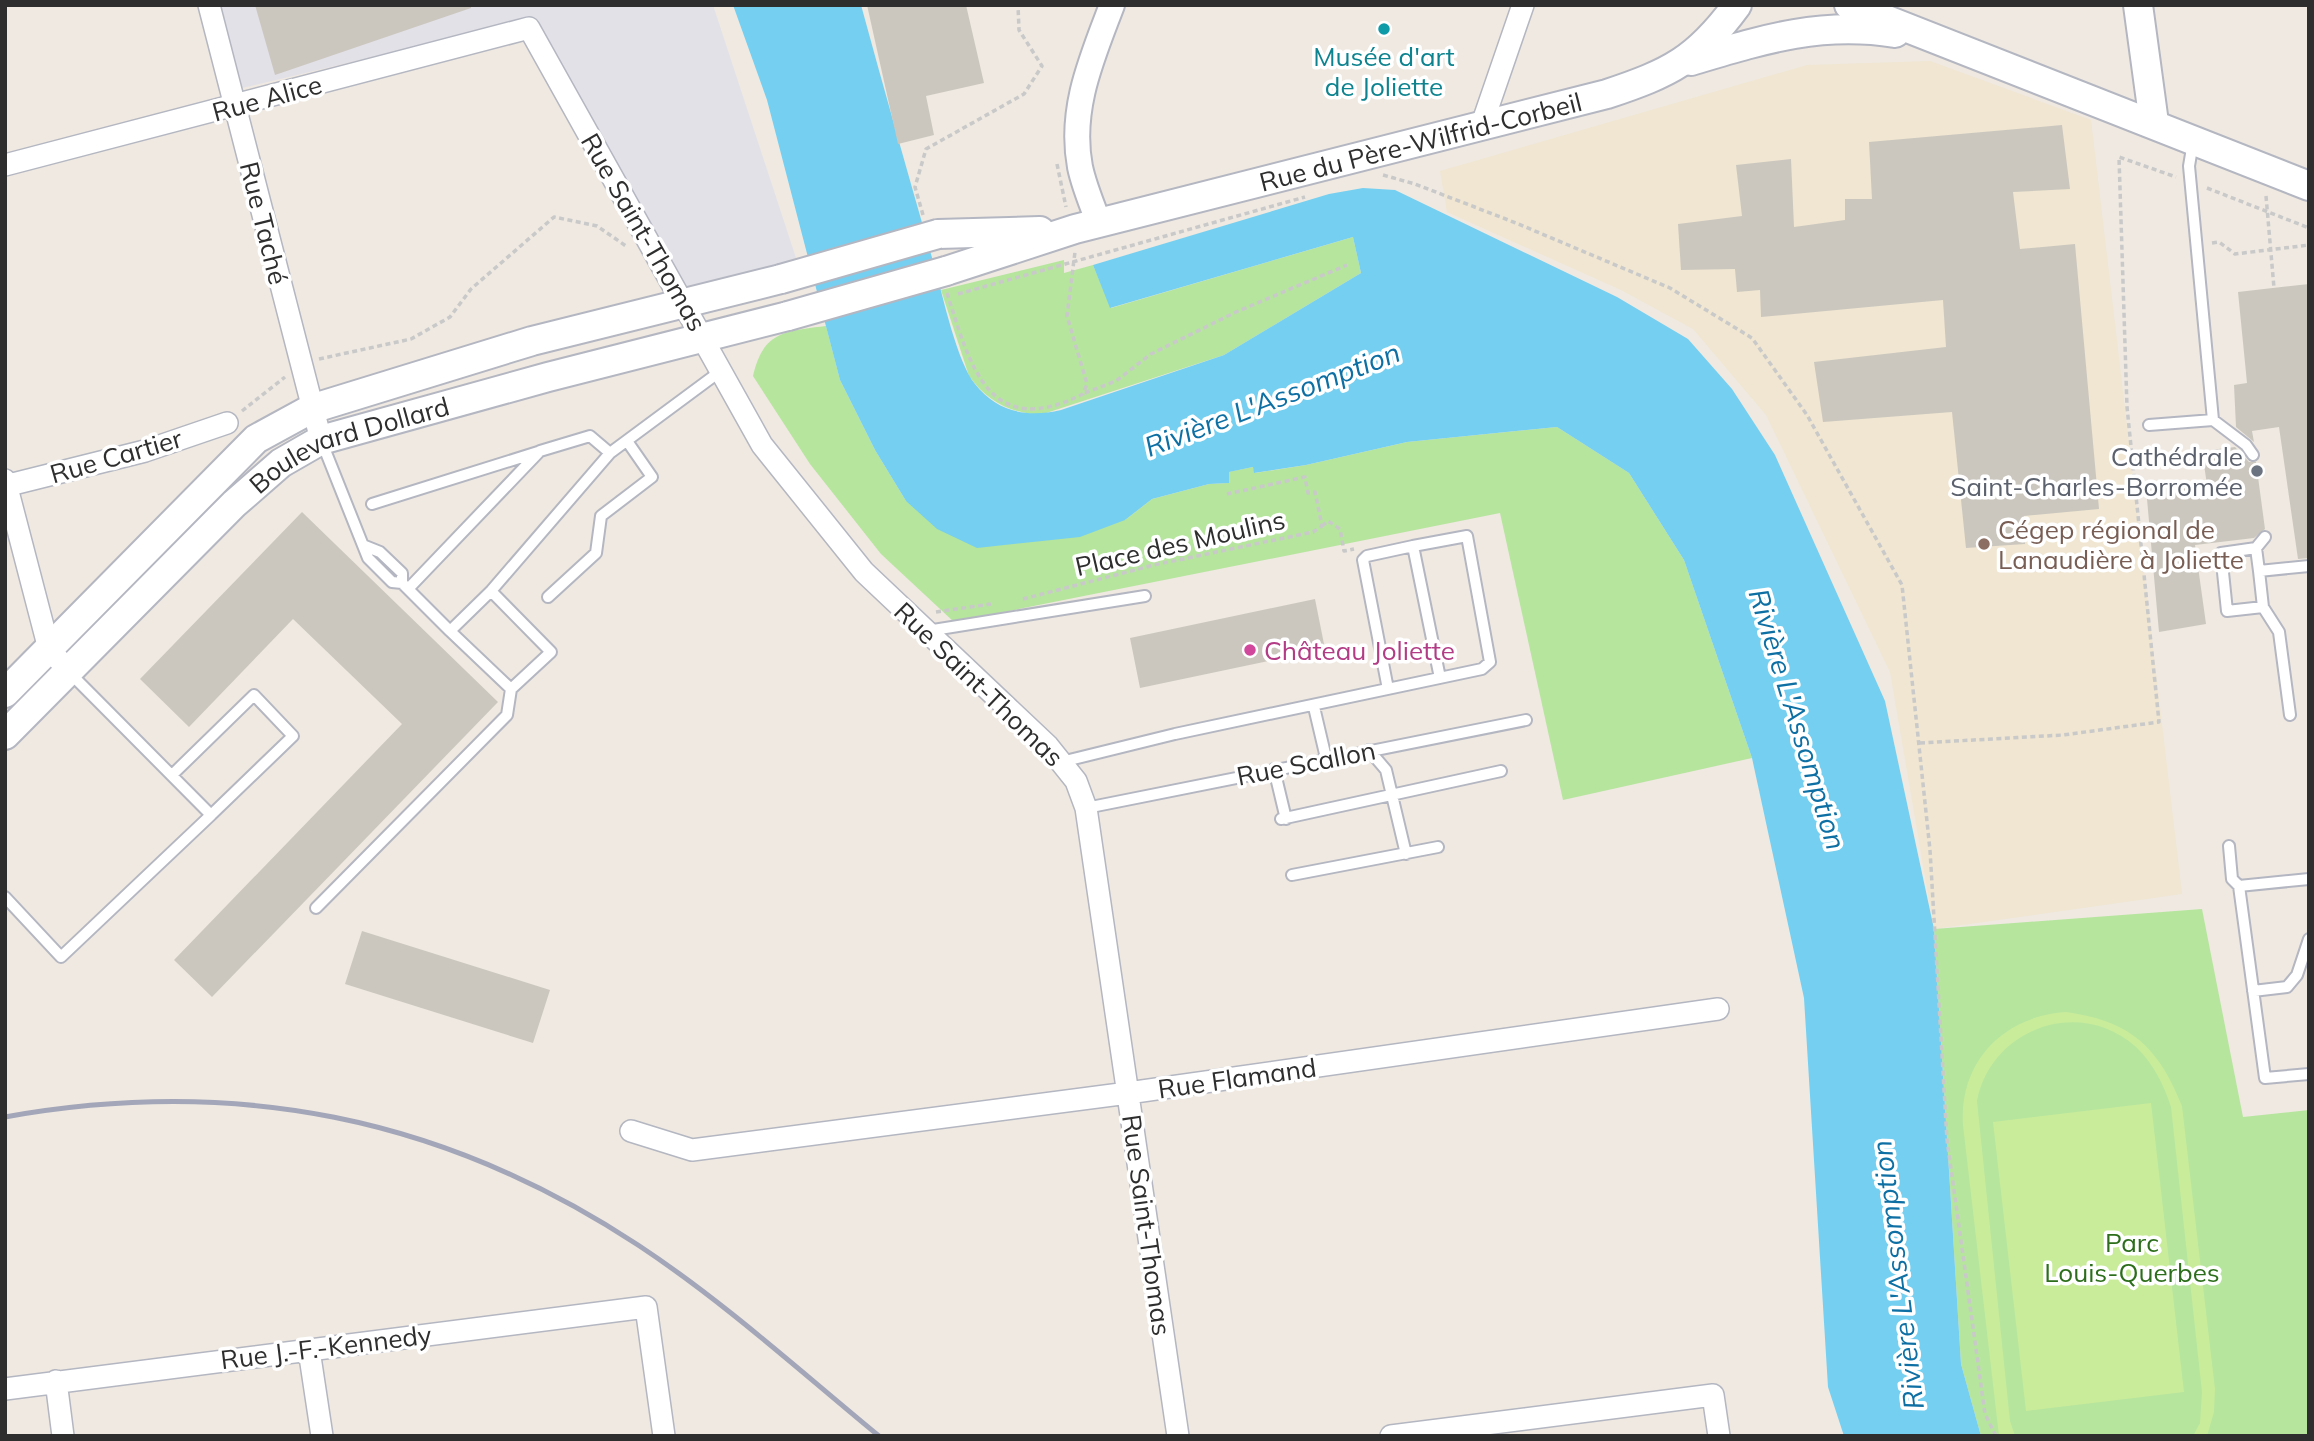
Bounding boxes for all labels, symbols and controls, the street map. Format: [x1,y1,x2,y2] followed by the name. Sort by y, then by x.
[1376,21,1392,37] marker: Musée d'art de Joliette
[1313,40,1455,103] place label: Musée d'art de Joliette
[209,68,325,128] street label: Rue Alice
[1256,85,1585,198] street label: Rue du Père-Wilfrid-Corbeil
[574,127,714,337] street label: Rue Saint-Thomas
[233,158,295,288] street label: Rue Taché
[1139,334,1405,464] water label: Rivière L'Assomption
[242,389,453,500] street label: Boulevard Dollard
[46,421,186,491] street label: Rue Cartier
[1950,440,2243,503] place label: Cathédrale Saint-Charles-Borromée
[2249,463,2265,479] marker: Cathédrale Saint-Charles-Borromée
[1072,503,1288,583] street label: Place des Moulins
[1998,513,2244,576] place label: Cégep régional de Lanaudière à Joliette
[1976,536,1992,552] marker: Cégep régional de Lanaudière à Joliette
[1742,584,1854,854] water label: Rivière L'Assomption
[887,595,1071,773] street label: Rue Saint-Thomas
[1264,634,1455,667] place label: Château Joliette
[1242,642,1258,658] marker: Château Joliette
[1234,733,1378,793] street label: Rue Scallon
[1156,1051,1318,1105] street label: Rue Flamand
[1115,1112,1179,1338] street label: Rue Saint-Thomas
[1863,1138,1931,1412] water label: Rivière L'Assomption
[2044,1226,2220,1289] park label: Parc Louis-Querbes
[219,1318,434,1376] street label: Rue J.-F.-Kennedy

